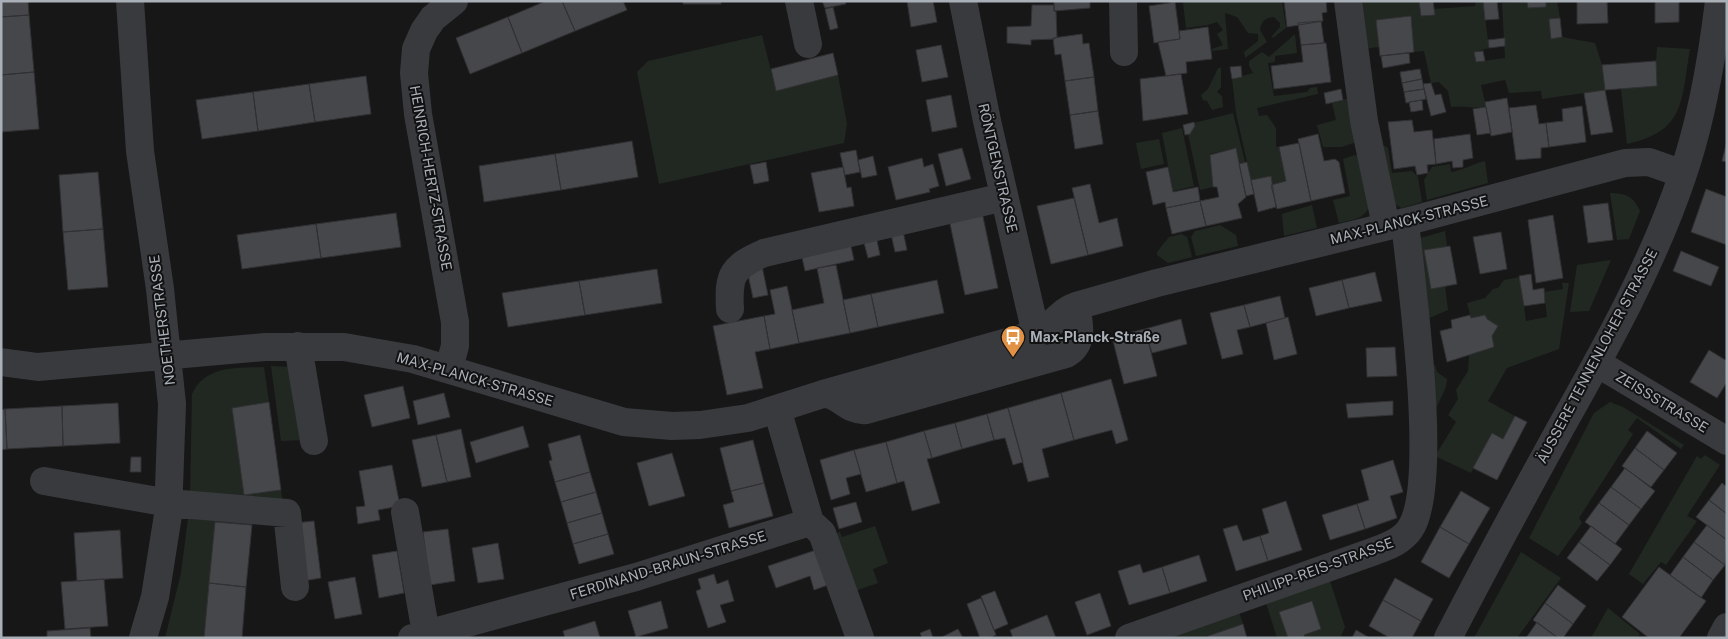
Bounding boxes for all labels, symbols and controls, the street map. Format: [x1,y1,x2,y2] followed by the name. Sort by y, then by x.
[407,84,455,272] street label: HEINRICH-HERTZ-STRASSE
[975,101,1023,234] street label: RÖNTGENSTRASSE
[1328,193,1490,247] street label: MAX-PLANCK-STRASSE
[1532,245,1661,466] street label: ÄUSSERE TENNENLOHER STRASSE
[146,254,178,386] street label: NOETHERSTRASSE
[1000,324,1026,358] bus stop icon: Max-Planck-Straße
[1030,329,1160,345] place label: Max-Planck-Straße
[395,349,555,409] street label: MAX-PLANCK-STRASSE
[1613,368,1711,436] street label: ZEISSSTRASSE
[568,527,768,603] street label: FERDINAND-BRAUN-STRASSE
[1240,534,1396,604] street label: PHILIPP-REIS-STRASSE

